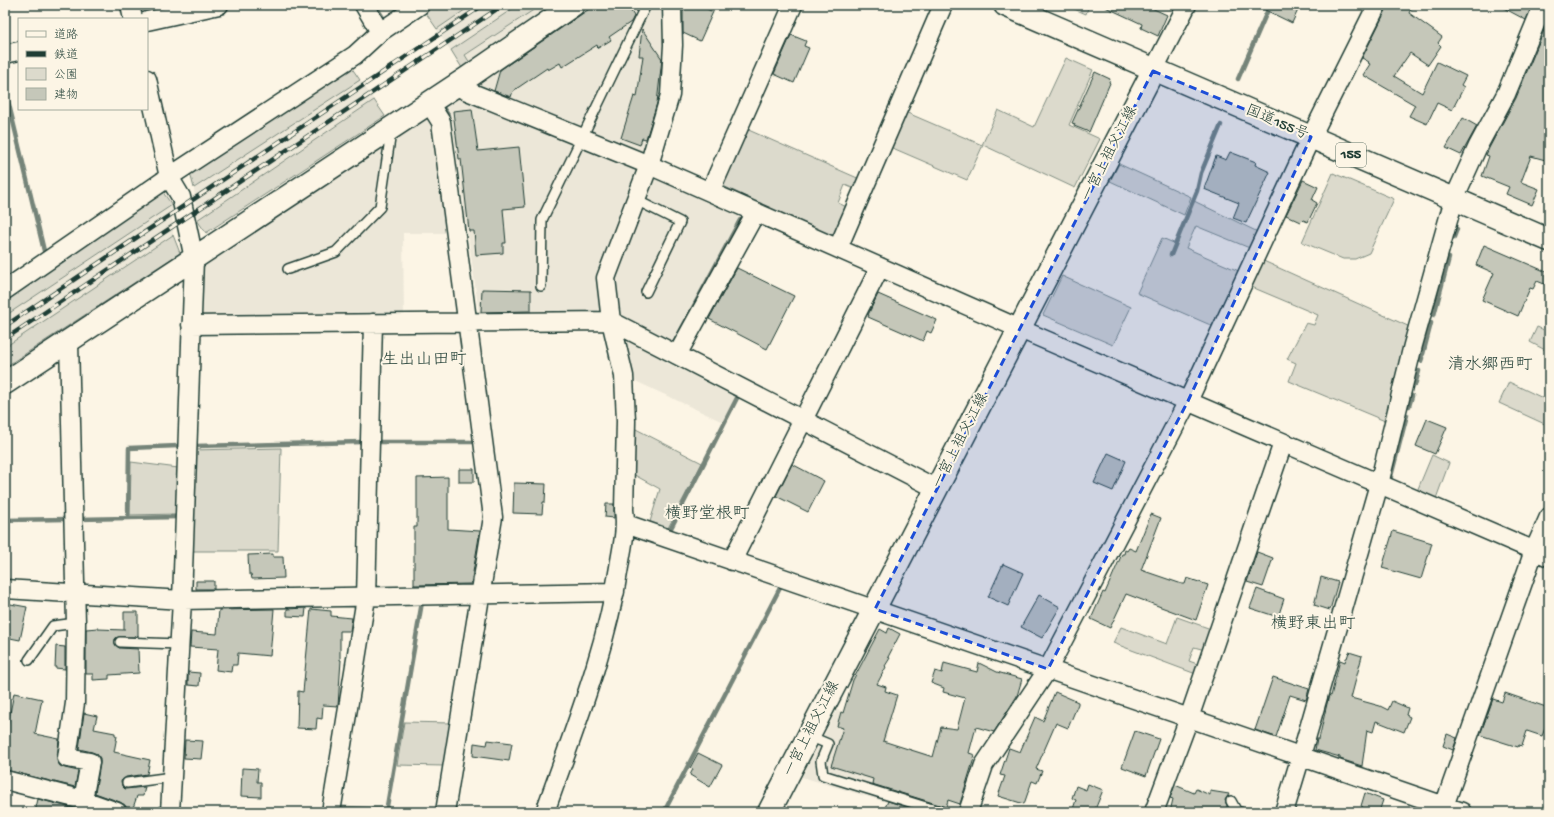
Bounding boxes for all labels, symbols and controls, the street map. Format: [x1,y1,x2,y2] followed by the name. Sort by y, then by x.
[18,18,148,110] legend
[54,28,78,43] text: 道路
[54,48,78,63] text: 鉄道
[54,68,78,83] text: 公園
[54,88,78,103] text: 建物
[1243,102,1311,144] street label: 国道155号
[1077,103,1142,205] street label: 一宮上祖父江線
[1336,143,1366,167] road number: 155
[382,350,467,371] district label: 生出山田町
[1448,355,1533,376] district label: 清水郷西町
[928,390,993,492] street label: 一宮上祖父江線
[665,504,750,525] district label: 横野堂根町
[1271,614,1356,635] district label: 横野東出町
[779,678,844,780] street label: 一宮上祖父江線

